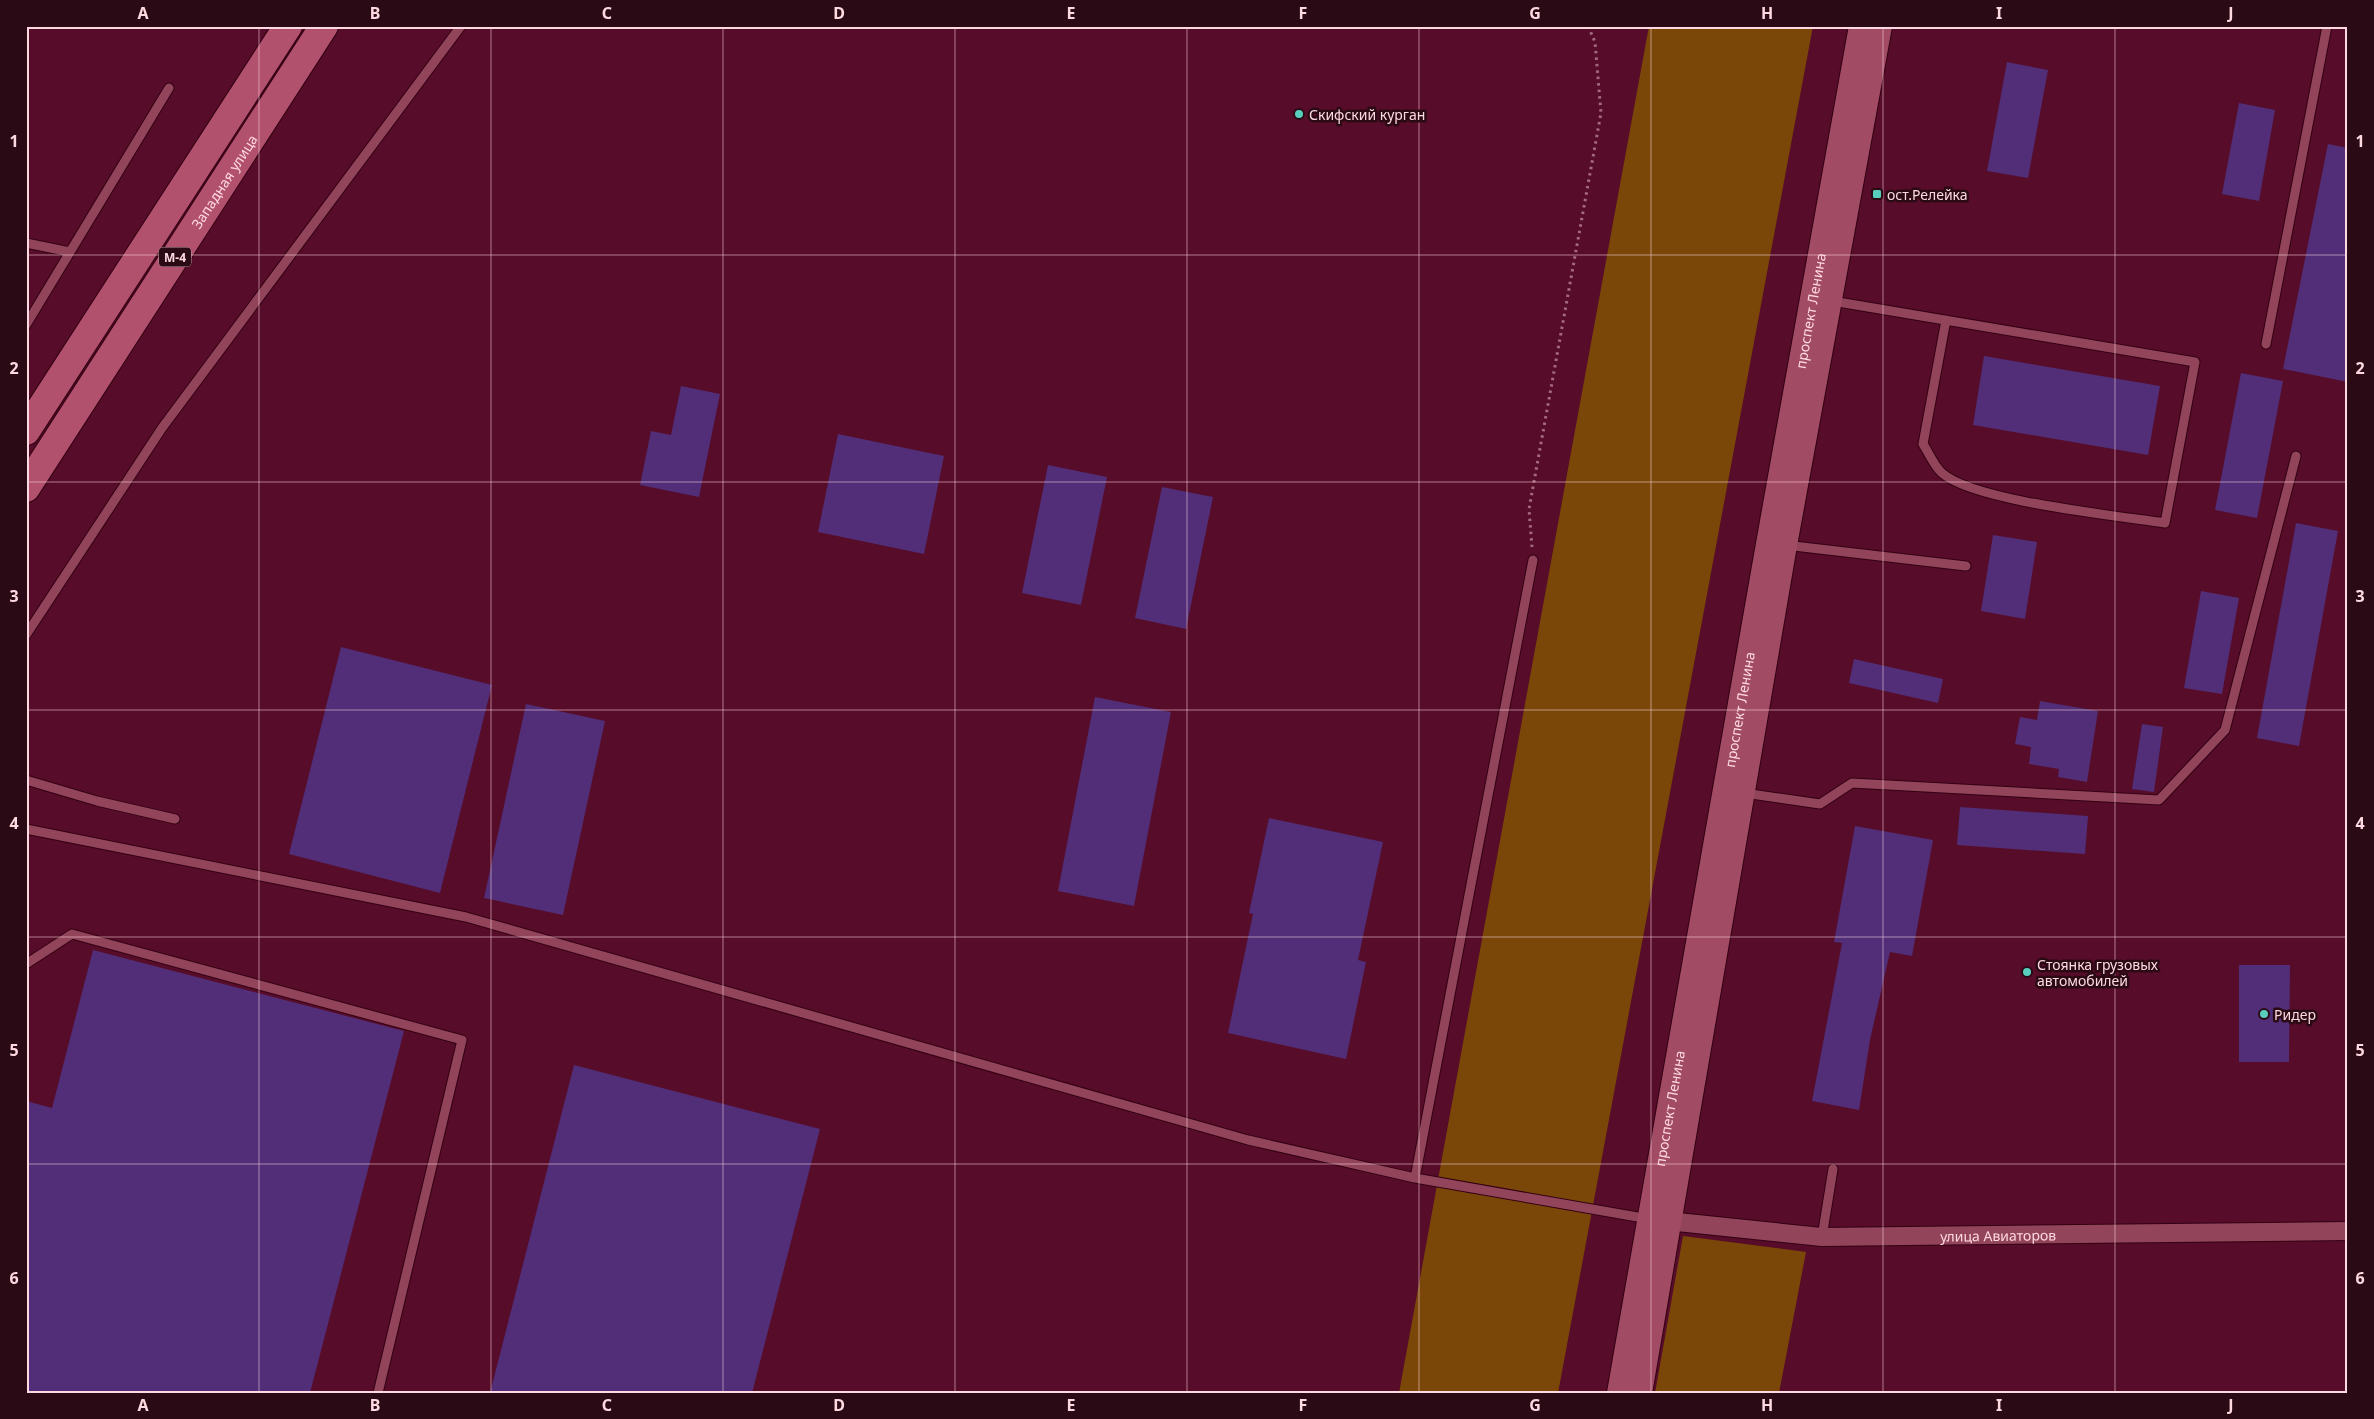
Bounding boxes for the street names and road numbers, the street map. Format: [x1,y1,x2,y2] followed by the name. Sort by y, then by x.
[186,131,261,232] street label: Западная улица
[159,248,191,266] road number: М-4
[1790,251,1830,370] street label: проспект Ленина
[1719,650,1758,769] street label: проспект Ленина
[1649,1049,1688,1168] street label: проспект Ленина
[1940,1225,2056,1245] street label: улица Авиаторов

